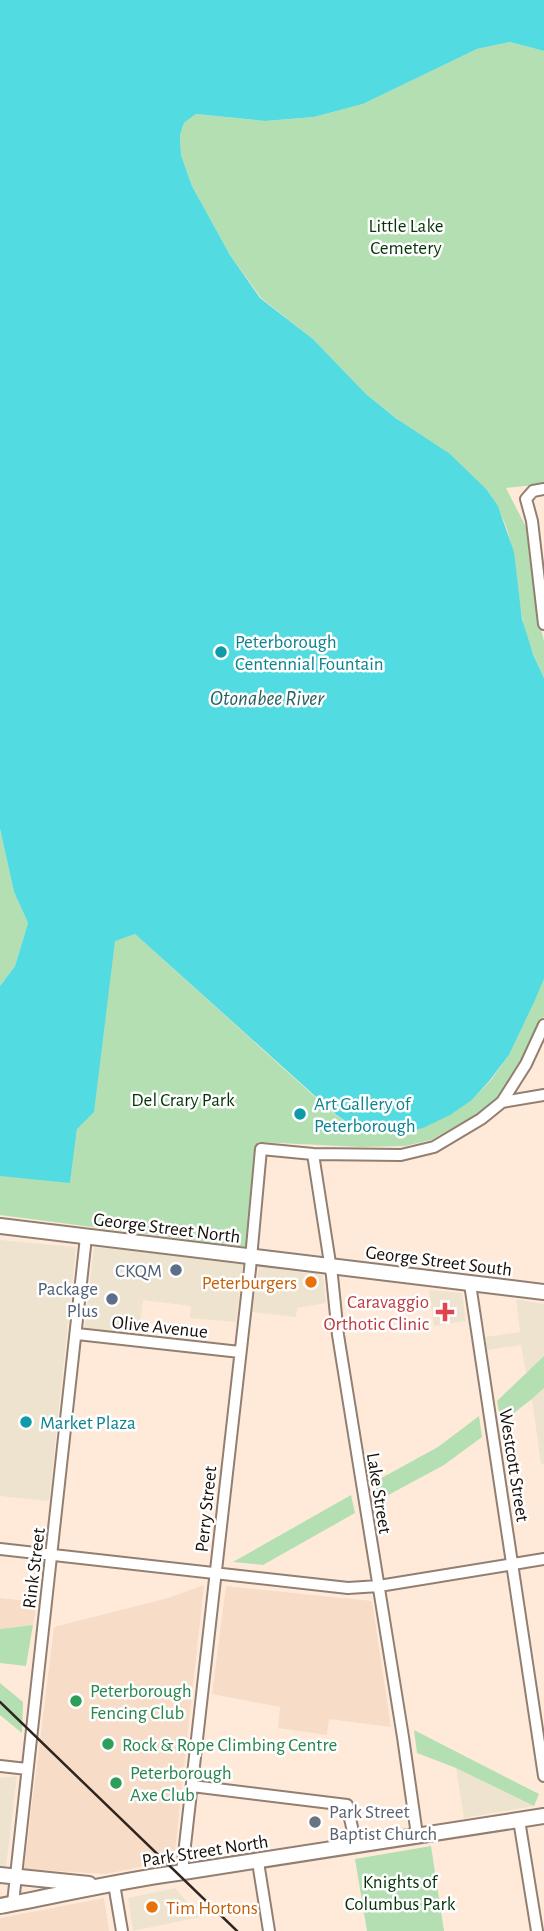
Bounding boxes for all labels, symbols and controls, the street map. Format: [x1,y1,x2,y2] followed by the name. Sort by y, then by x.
[368,217,444,258] park label: Little Lake Cemetery
[235,633,384,674] place label: Peterborough Centennial Fountain
[213,644,229,660] marker: Peterborough Centennial Fountain
[210,688,325,709] water label: Otonabee River
[131,1091,235,1110] park label: Del Crary Park
[314,1095,416,1136] place label: Art Gallery of Peterborough
[292,1106,308,1122] marker: Art Gallery of Peterborough
[92,1210,241,1247] street label: George Street North
[364,1243,513,1280] street label: George Street South
[115,1262,162,1281] place label: CKQM
[168,1262,184,1278] marker: CKQM
[202,1274,297,1293] place label: Peterburgers
[303,1274,319,1290] marker: Peterburgers
[37,1280,98,1321] place label: Package Plus
[104,1291,120,1307] marker: Package Plus
[324,1293,429,1334] place label: Caravaggio Orthotic Clinic
[435,1302,455,1322] marker: Caravaggio Orthotic Clinic
[111,1313,209,1342] street label: Olive Avenue
[495,1407,532,1523] street label: Westcott Street
[18,1414,34,1430] marker: Market Plaza
[40,1414,136,1433] place label: Market Plaza
[363,1451,394,1535] street label: Lake Street
[193,1465,220,1553] street label: Perry Street
[20,1527,49,1610] street label: Rink Street
[90,1682,192,1723] place label: Peterborough Fencing Club
[68,1693,84,1709] marker: Peterborough Fencing Club
[100,1736,116,1752] marker: Rock & Rope Climbing Centre
[122,1736,337,1755] place label: Rock & Rope Climbing Centre
[130,1764,232,1805] place label: Peterborough Axe Club
[108,1775,124,1791] marker: Peterborough Axe Club
[329,1803,437,1844] place label: Park Street Baptist Church
[307,1814,323,1830] marker: Park Street Baptist Church
[141,1832,270,1871] street label: Park Street North
[345,1873,456,1914] park label: Knights of Columbus Park
[144,1899,160,1915] marker: Tim Hortons
[166,1899,258,1918] place label: Tim Hortons

